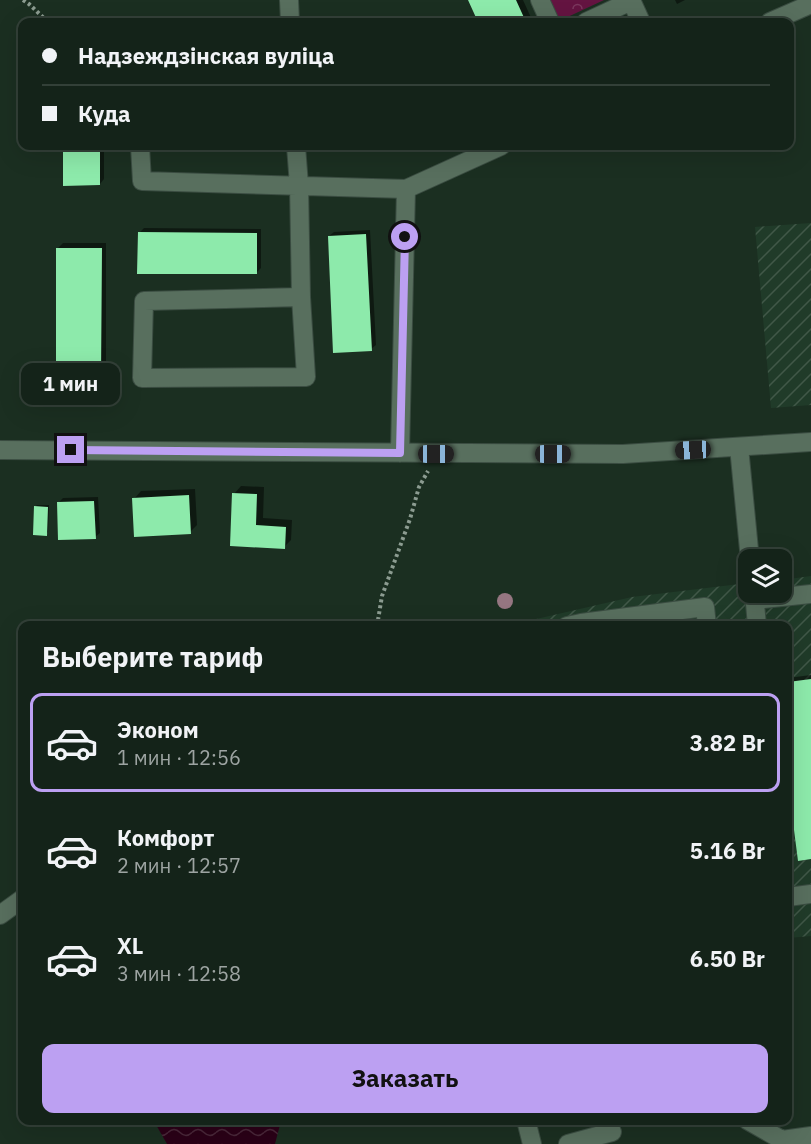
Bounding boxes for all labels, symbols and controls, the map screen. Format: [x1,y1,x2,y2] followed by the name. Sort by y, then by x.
[78,41,335,70] text: Надзеждзінская вуліца
[78,99,131,128] text: Куда
[391,223,418,250] route start
[22,363,121,405] callout: 1 мин
[43,370,98,397] text: 1 мин
[57,436,84,463] route end
[675,440,711,460] car
[418,445,454,463] car
[535,445,571,463] car
[738,549,792,603] map controls
[738,549,792,603] button: layers
[42,639,263,674] text: Выберите тариф
[117,715,199,744] text: Эконом
[45,716,99,770] icon: car
[690,728,765,757] text: 3.82 Br
[117,744,241,771] text: 1 мин · 12:56
[117,823,214,852] text: Комфорт
[45,824,99,878] icon: car
[690,836,765,865] text: 5.16 Br
[117,852,241,879] text: 2 мин · 12:57
[117,931,143,960] text: XL
[45,932,99,986] icon: car
[690,944,765,973] text: 6.50 Br
[117,960,241,987] text: 3 мин · 12:58
[42,1044,768,1113] button: Заказать

